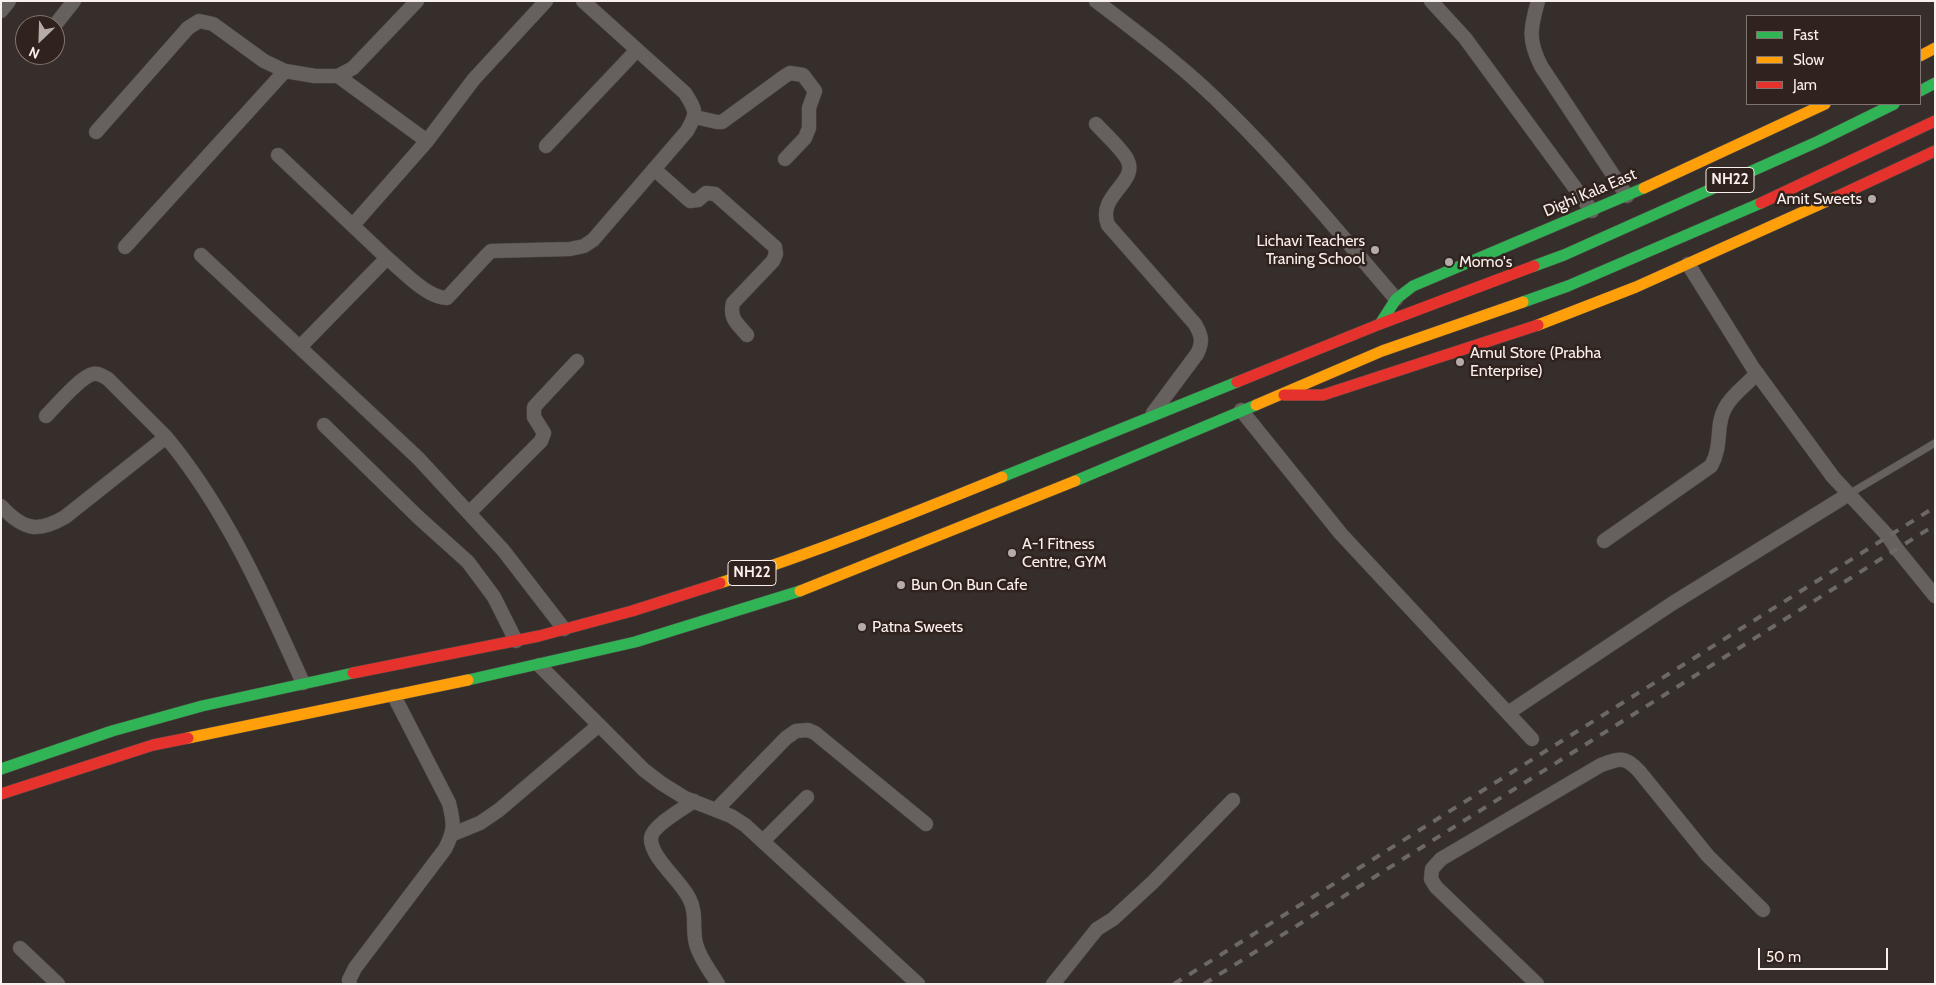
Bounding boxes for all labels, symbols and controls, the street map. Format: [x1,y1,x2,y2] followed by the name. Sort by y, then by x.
[15,15,65,65] north arrow
[1746,15,1921,105] legend
[1793,26,1818,44] text: Fast
[26,43,42,63] text: N
[1793,51,1824,69] text: Slow
[1793,76,1817,94] text: Jam
[1541,165,1639,221] street label: Dighi Kala East
[1706,168,1754,192] road number: NH22
[1777,189,1862,209] place label: Amit Sweets
[1866,193,1878,205] marker: Amit Sweets
[1256,231,1365,269] place label: Lichavi Teachers Traning School
[1369,244,1381,256] marker: Lichavi Teachers Traning School
[1459,252,1512,272] place label: Momo's
[1443,256,1455,268] marker: Momo's
[1470,343,1601,381] place label: Amul Store (Prabha Enterprise)
[1454,356,1466,368] marker: Amul Store (Prabha Enterprise)
[1022,534,1107,572] place label: A-1 Fitness Centre, GYM
[1006,547,1018,559] marker: A-1 Fitness Centre, GYM
[728,560,776,586] road number: NH22
[911,575,1027,595] place label: Bun On Bun Cafe
[895,579,907,591] marker: Bun On Bun Cafe
[872,617,963,637] place label: Patna Sweets
[856,621,868,633] marker: Patna Sweets
[1761,938,1891,970] scale bar
[1766,948,1801,966] text: 50 m

